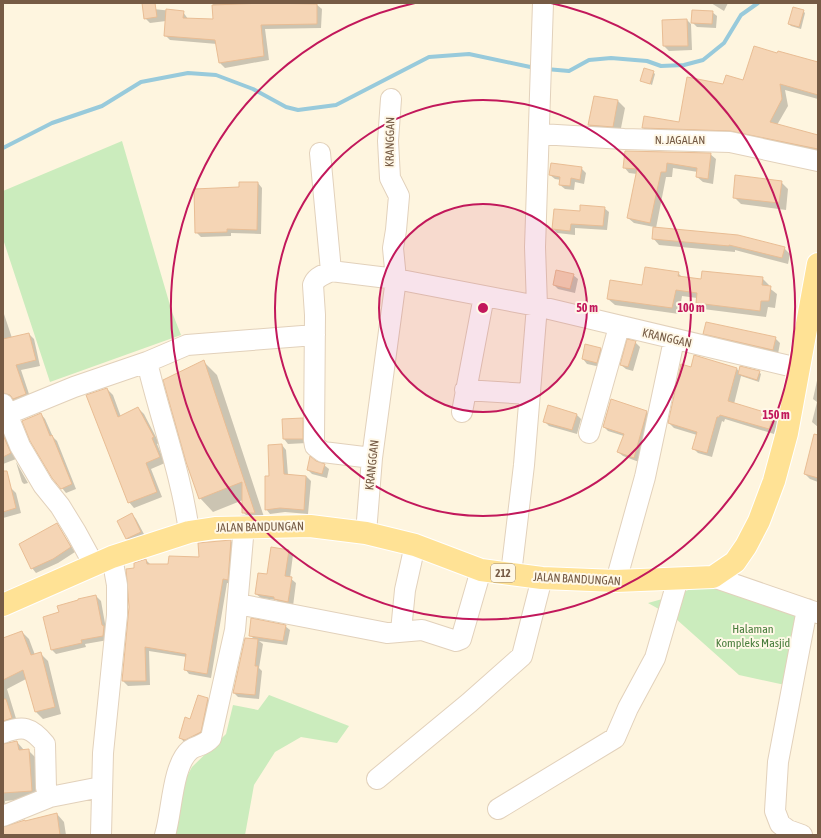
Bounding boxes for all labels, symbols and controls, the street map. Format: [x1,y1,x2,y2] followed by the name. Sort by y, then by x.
[383,117,397,167] street label: KRANGGAN
[655,133,705,147] street label: N. JAGALAN
[476,301,490,315] centre of rings
[576,301,598,315] text: 50 m
[677,301,705,315] text: 100 m
[641,325,693,351] street label: KRANGGAN
[762,408,790,422] text: 150 m
[362,439,382,491] street label: KRANGGAN
[216,519,304,535] street label: JALAN BANDUNGAN
[491,564,515,582] road number: 212
[533,570,621,588] street label: JALAN BANDUNGAN
[716,622,790,650] park label: Halaman Kompleks Masjid

